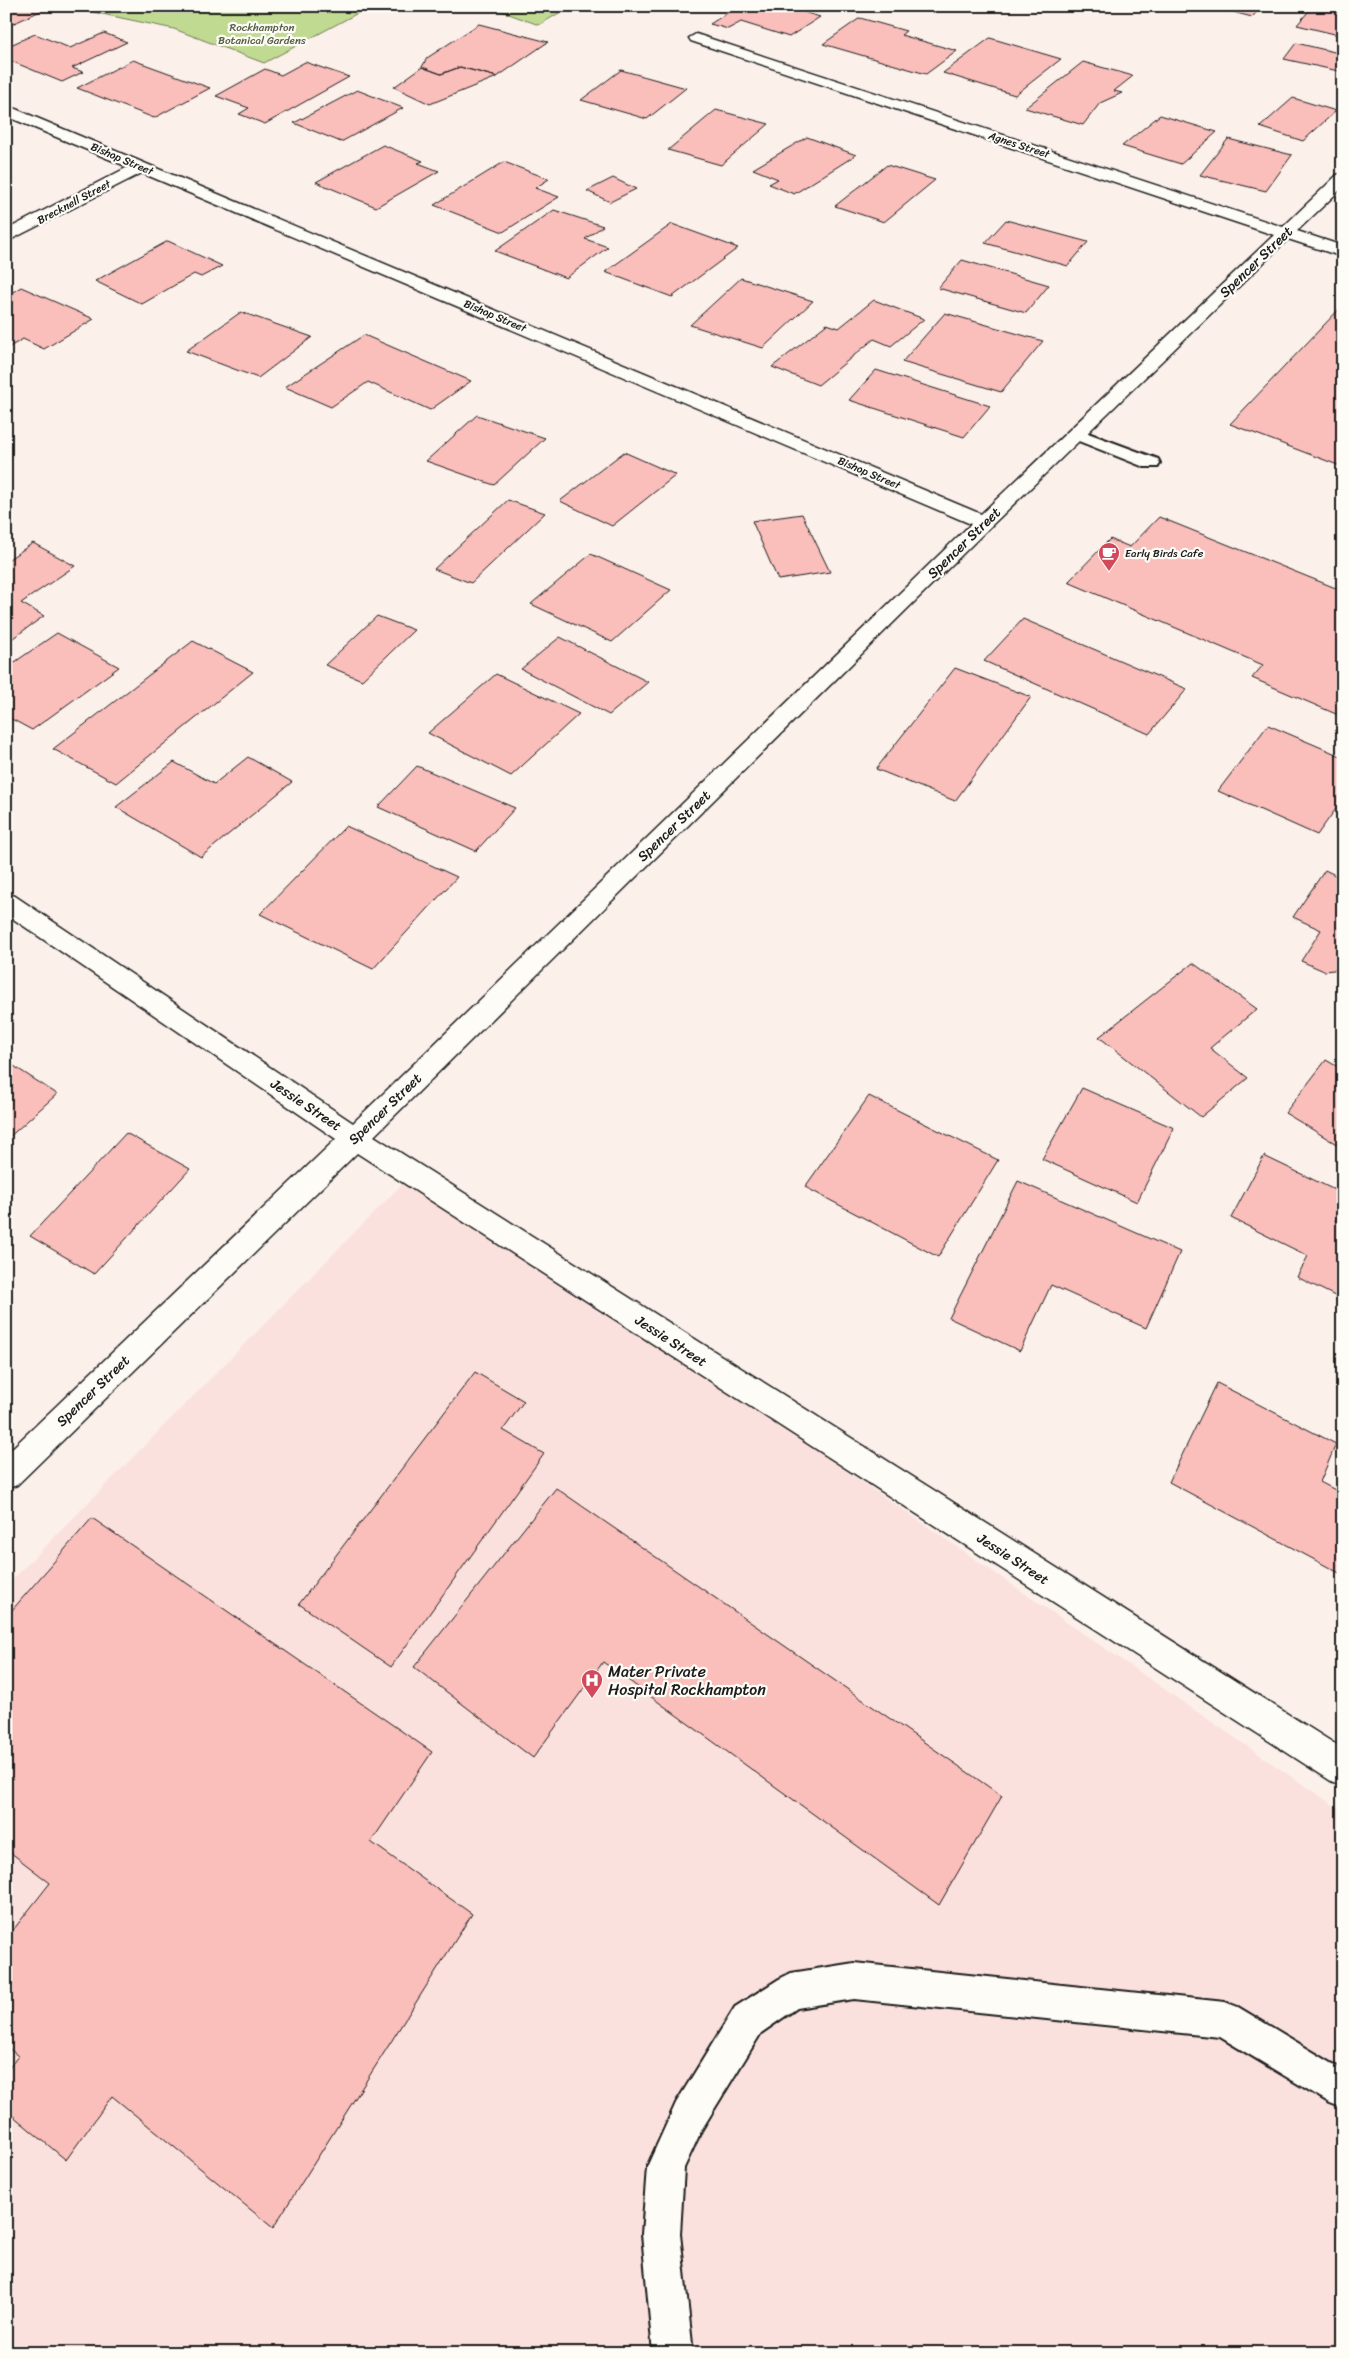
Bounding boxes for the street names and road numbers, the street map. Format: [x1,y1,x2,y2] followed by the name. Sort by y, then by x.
[985,126,1053,164] street label: Agnes Street
[88,137,157,181] street label: Bishop Street
[34,174,115,229] street label: Brecknell Street
[1213,220,1299,304] street label: Spencer Street
[461,294,530,338] street label: Bishop Street
[835,451,904,495] street label: Bishop Street
[921,501,1007,585] street label: Spencer Street
[631,784,717,868] street label: Spencer Street
[342,1067,428,1151] street label: Spencer Street
[264,1071,347,1138] street label: Jessie Street
[629,1308,712,1374] street label: Jessie Street
[50,1349,136,1433] street label: Spencer Street
[971,1526,1054,1592] street label: Jessie Street

